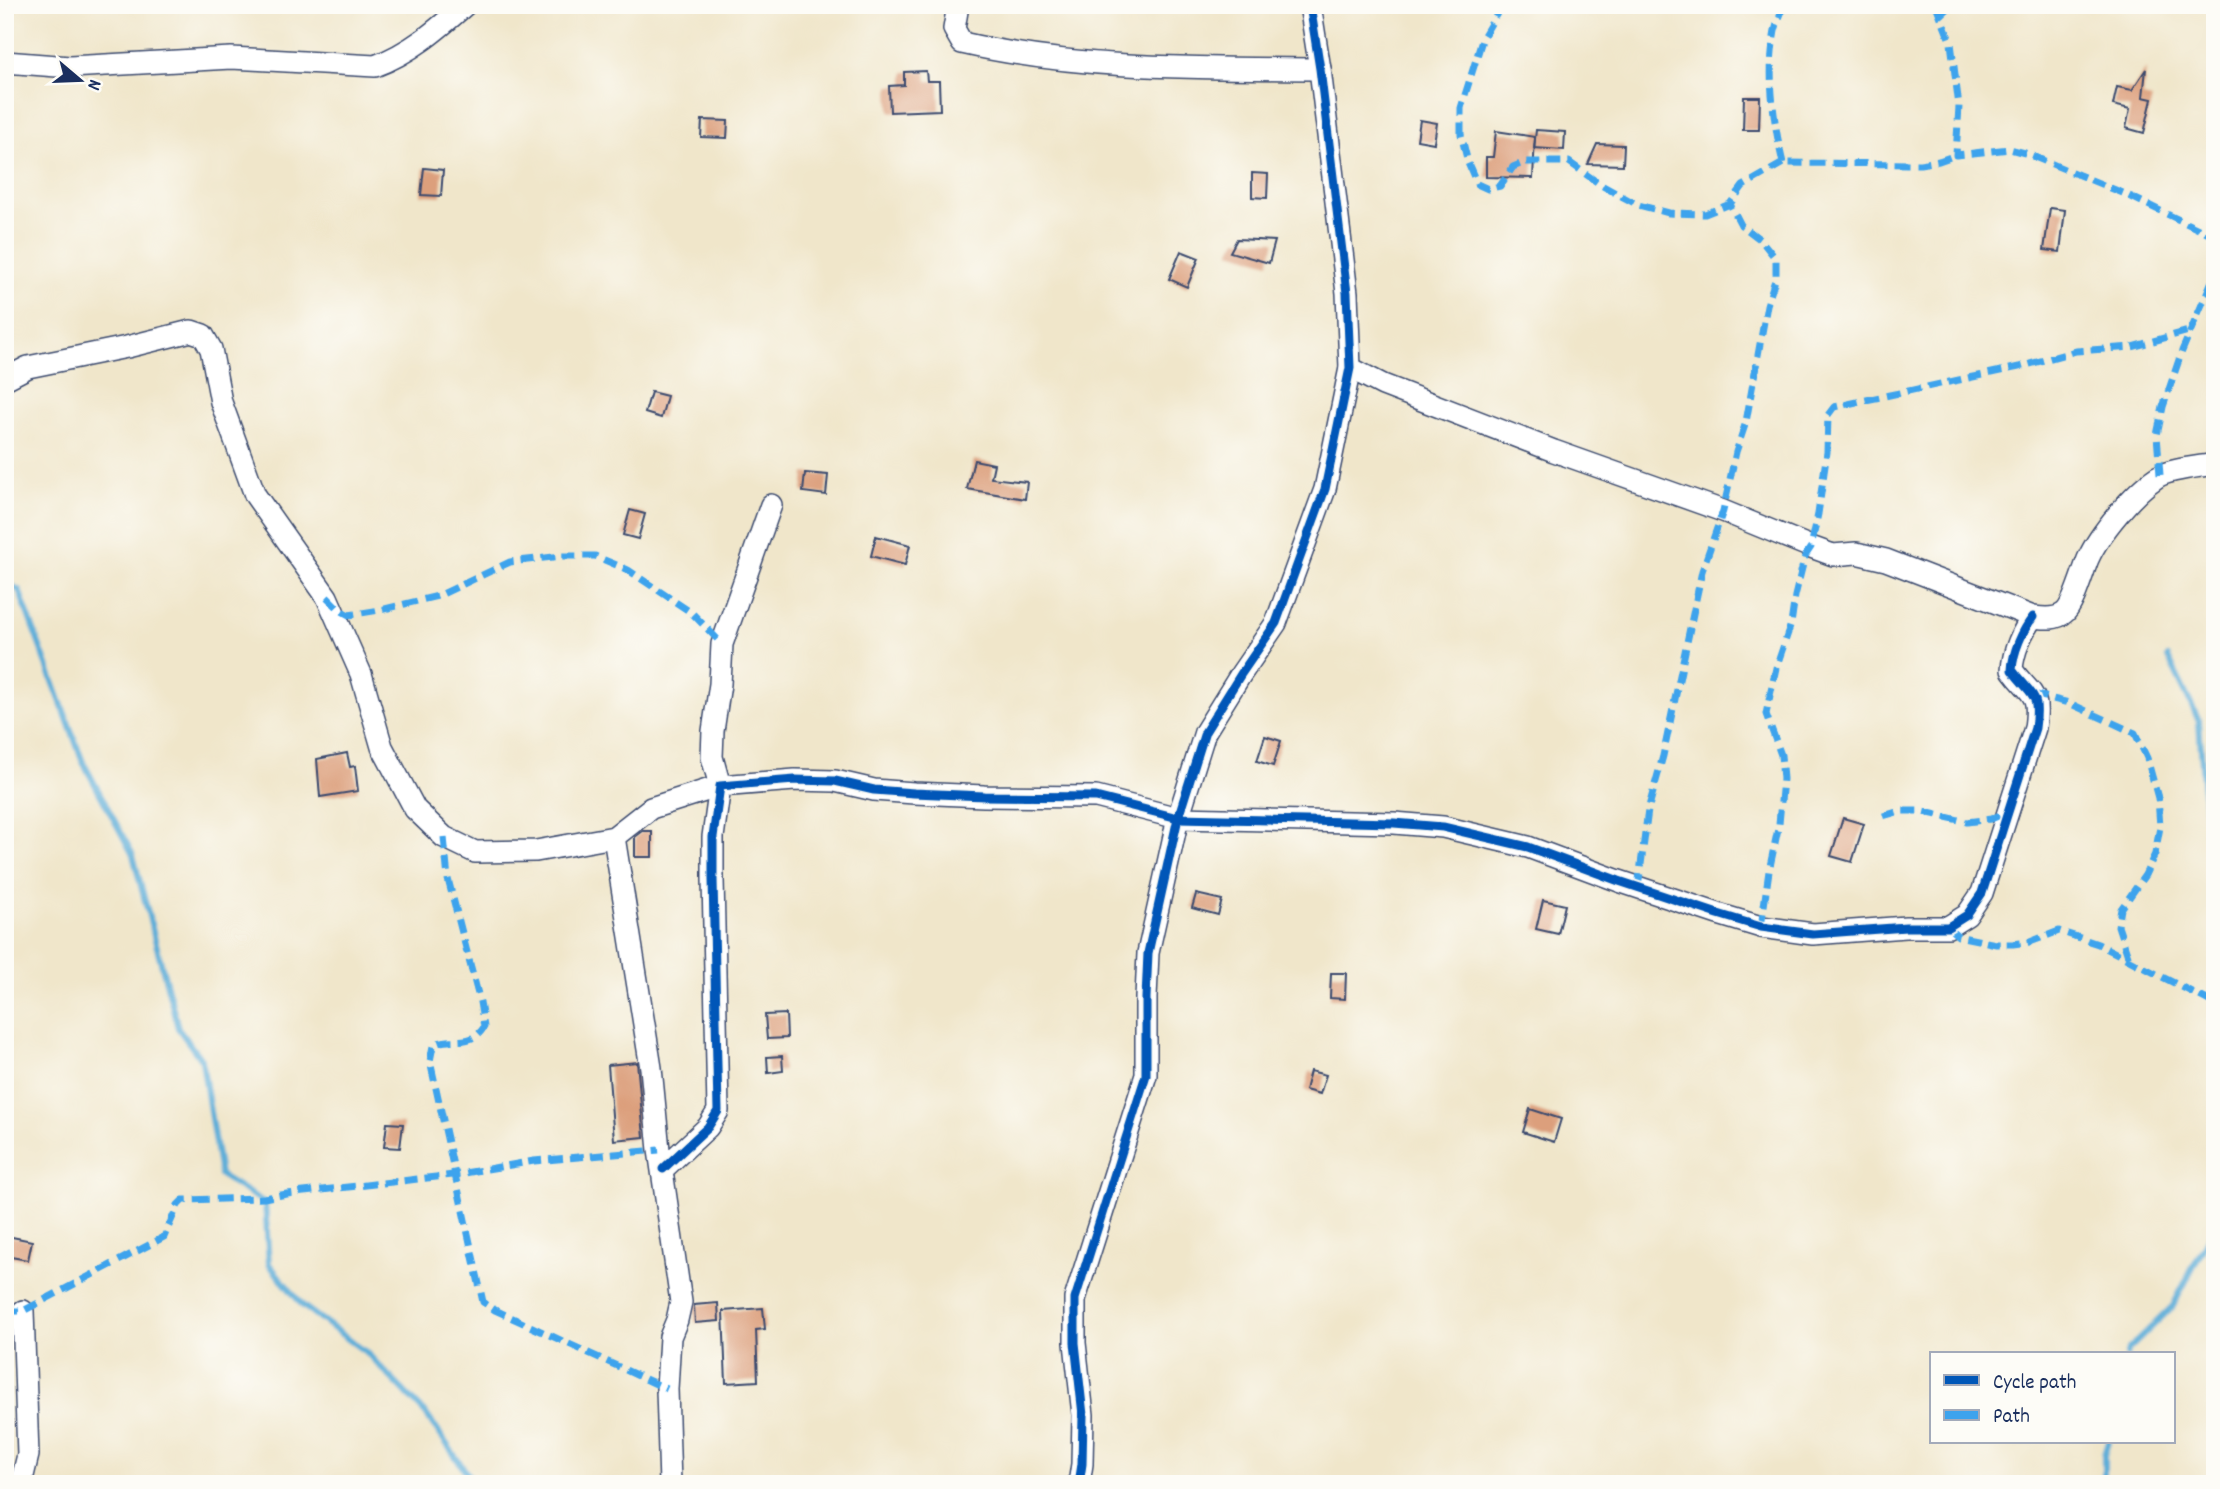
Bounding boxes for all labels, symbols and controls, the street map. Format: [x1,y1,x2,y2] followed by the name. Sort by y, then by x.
[46,46,116,116] north arrow
[78,76,107,93] text: N
[1930,1352,2174,1444] legend
[1993,1369,2076,1399] text: Cycle path
[1993,1403,2030,1433] text: Path

